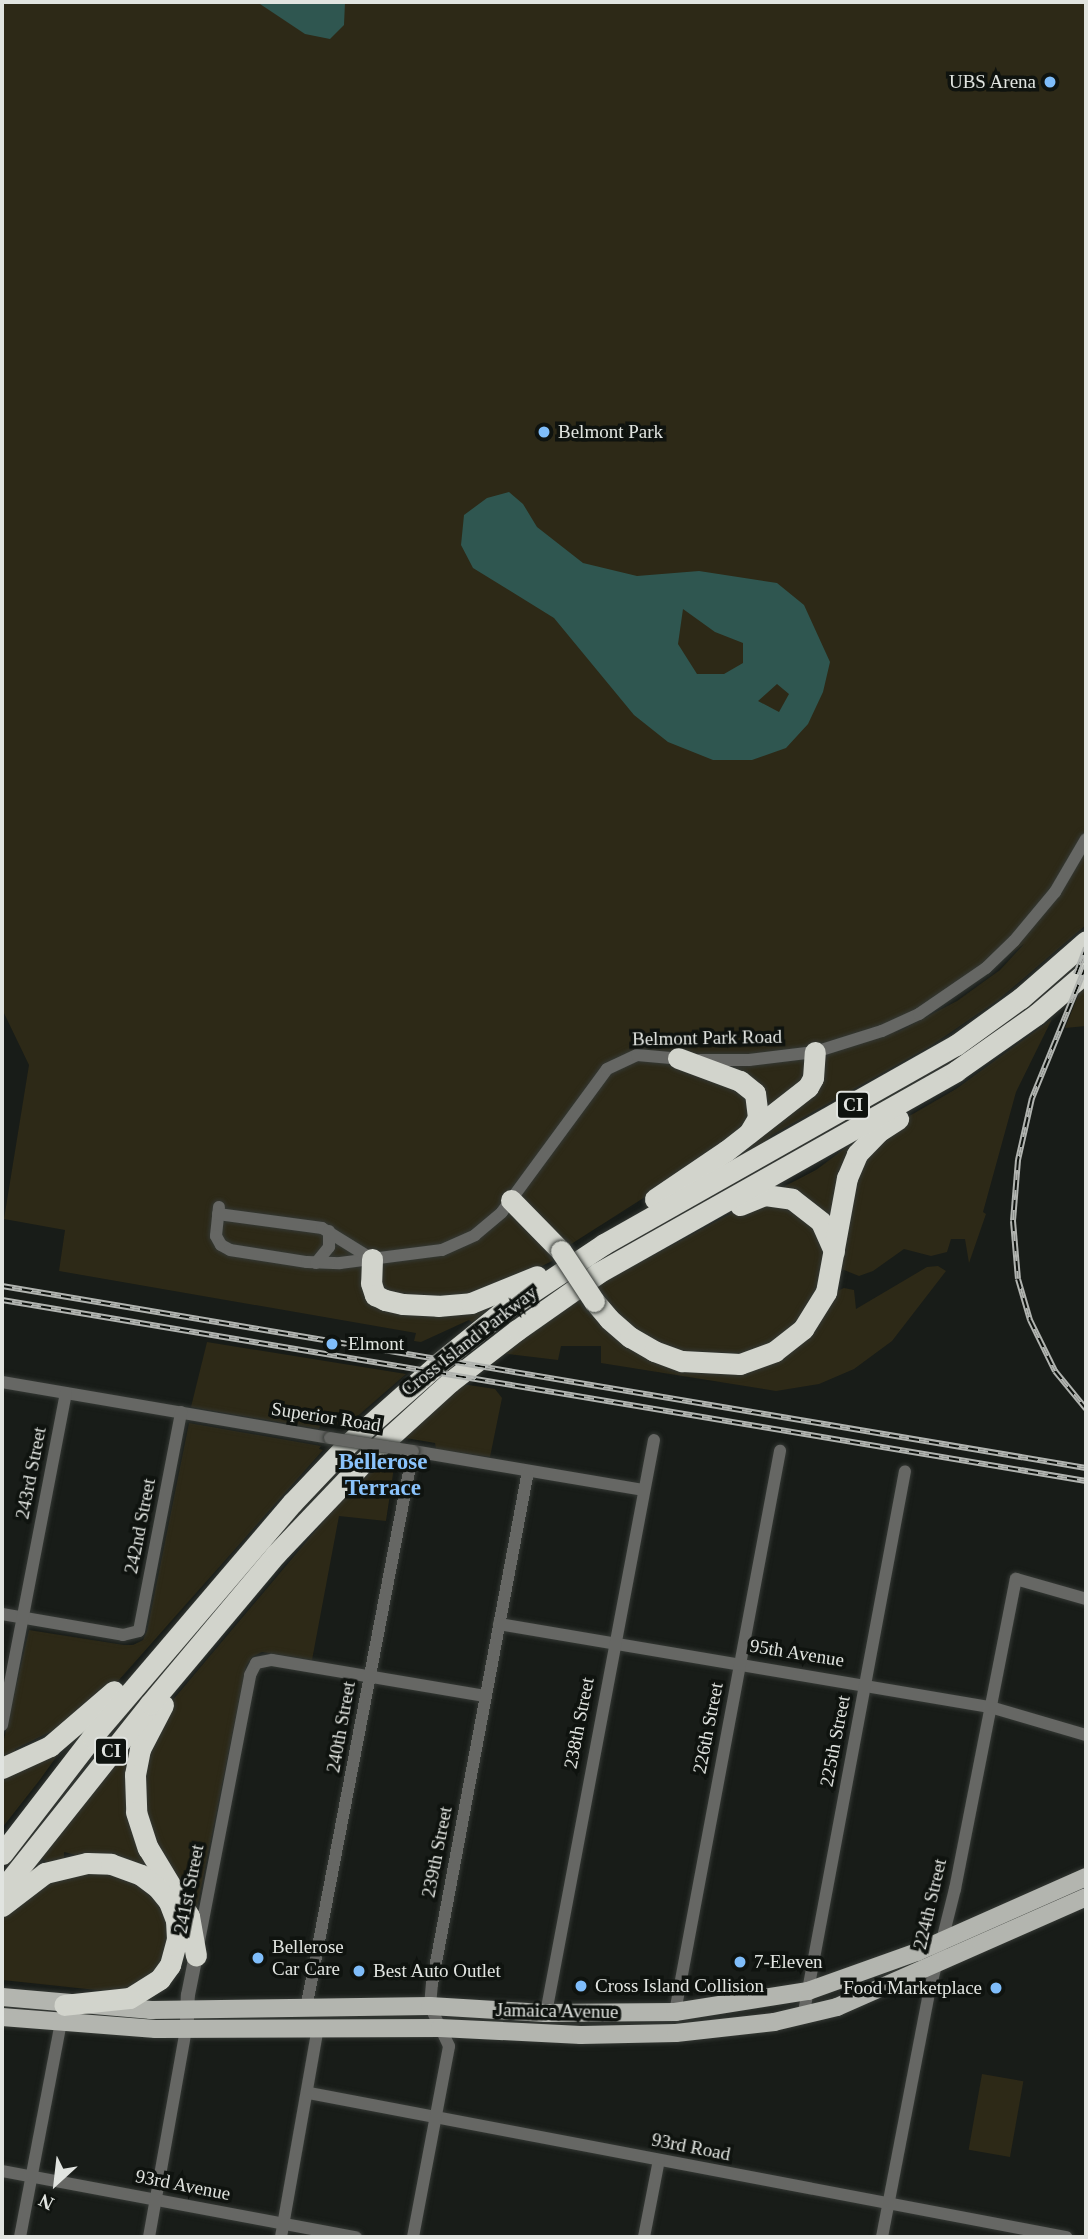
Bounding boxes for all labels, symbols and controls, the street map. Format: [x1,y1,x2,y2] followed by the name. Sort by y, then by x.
[948,71,1036,93] place label: UBS Arena
[1042,74,1058,90] marker: UBS Arena
[558,421,663,443] place label: Belmont Park
[536,424,552,440] marker: Belmont Park
[632,1025,782,1051] street label: Belmont Park Road
[836,1090,870,1120] road number: CI
[397,1281,541,1401] street label: Cross Island Parkway
[348,1333,404,1355] place label: Elmont
[322,1334,342,1354] marker: Elmont
[270,1397,382,1437] street label: Superior Road
[11,1425,51,1521] street label: 243rd Street
[339,1448,427,1502] district label: Bellerose Terrace
[120,1476,160,1576] street label: 242nd Street
[748,1634,846,1672] street label: 95th Avenue
[559,1675,599,1771] street label: 238th Street
[322,1680,360,1774] street label: 240th Street
[688,1680,728,1776] street label: 226th Street
[815,1693,855,1789] street label: 225th Street
[94,1736,128,1766] road number: CI
[417,1804,457,1900] street label: 239th Street
[169,1843,209,1935] street label: 241st Street
[909,1856,951,1952] street label: 224th Street
[272,1936,344,1980] place label: Bellerose Car Care
[250,1950,266,1966] marker: Bellerose Car Care
[754,1951,823,1973] place label: 7-Eleven
[732,1954,748,1970] marker: 7-Eleven
[373,1960,502,1982] place label: Best Auto Outlet
[351,1963,367,1979] marker: Best Auto Outlet
[595,1975,764,1997] place label: Cross Island Collision
[843,1977,982,1999] place label: Food Marketplace
[573,1978,589,1994] marker: Cross Island Collision
[988,1980,1004,1996] marker: Food Marketplace
[495,1999,619,2023] street label: Jamaica Avenue
[650,2128,732,2166] street label: 93rd Road
[21,2148,91,2218] north arrow
[133,2165,233,2205] street label: 93rd Avenue
[35,2190,57,2215] text: N

